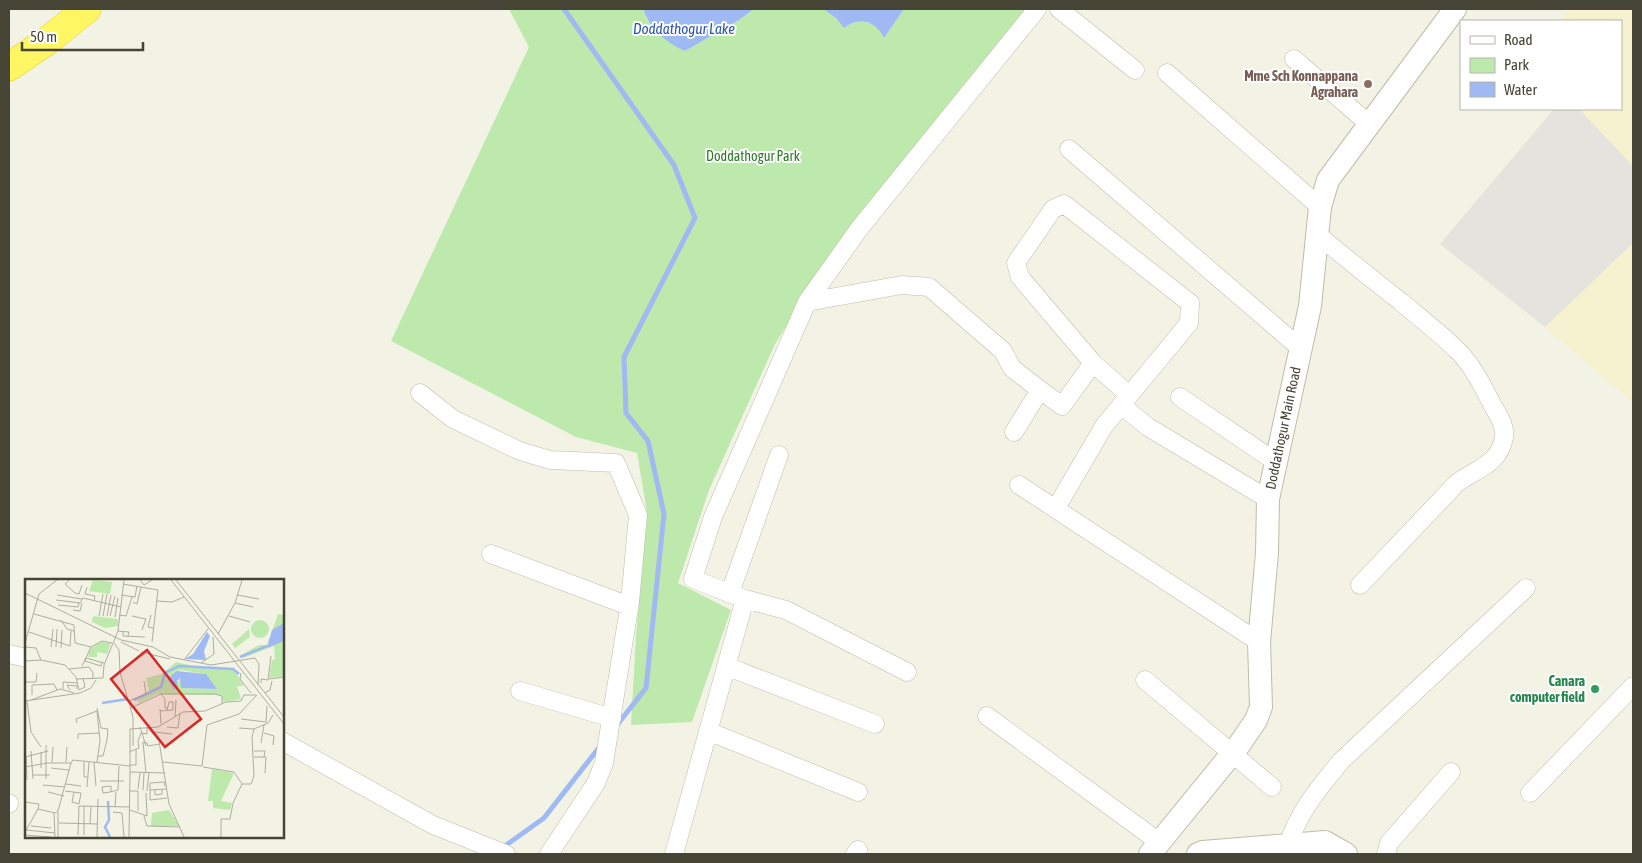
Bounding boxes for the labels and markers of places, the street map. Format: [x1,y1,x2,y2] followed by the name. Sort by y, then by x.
[1244,68,1358,100] place label: Mme Sch Konnappana Agrahara
[1362,78,1374,90] marker: Mme Sch Konnappana Agrahara
[1510,673,1585,705] place label: Canara computer field
[1589,683,1601,695] marker: Canara computer field

